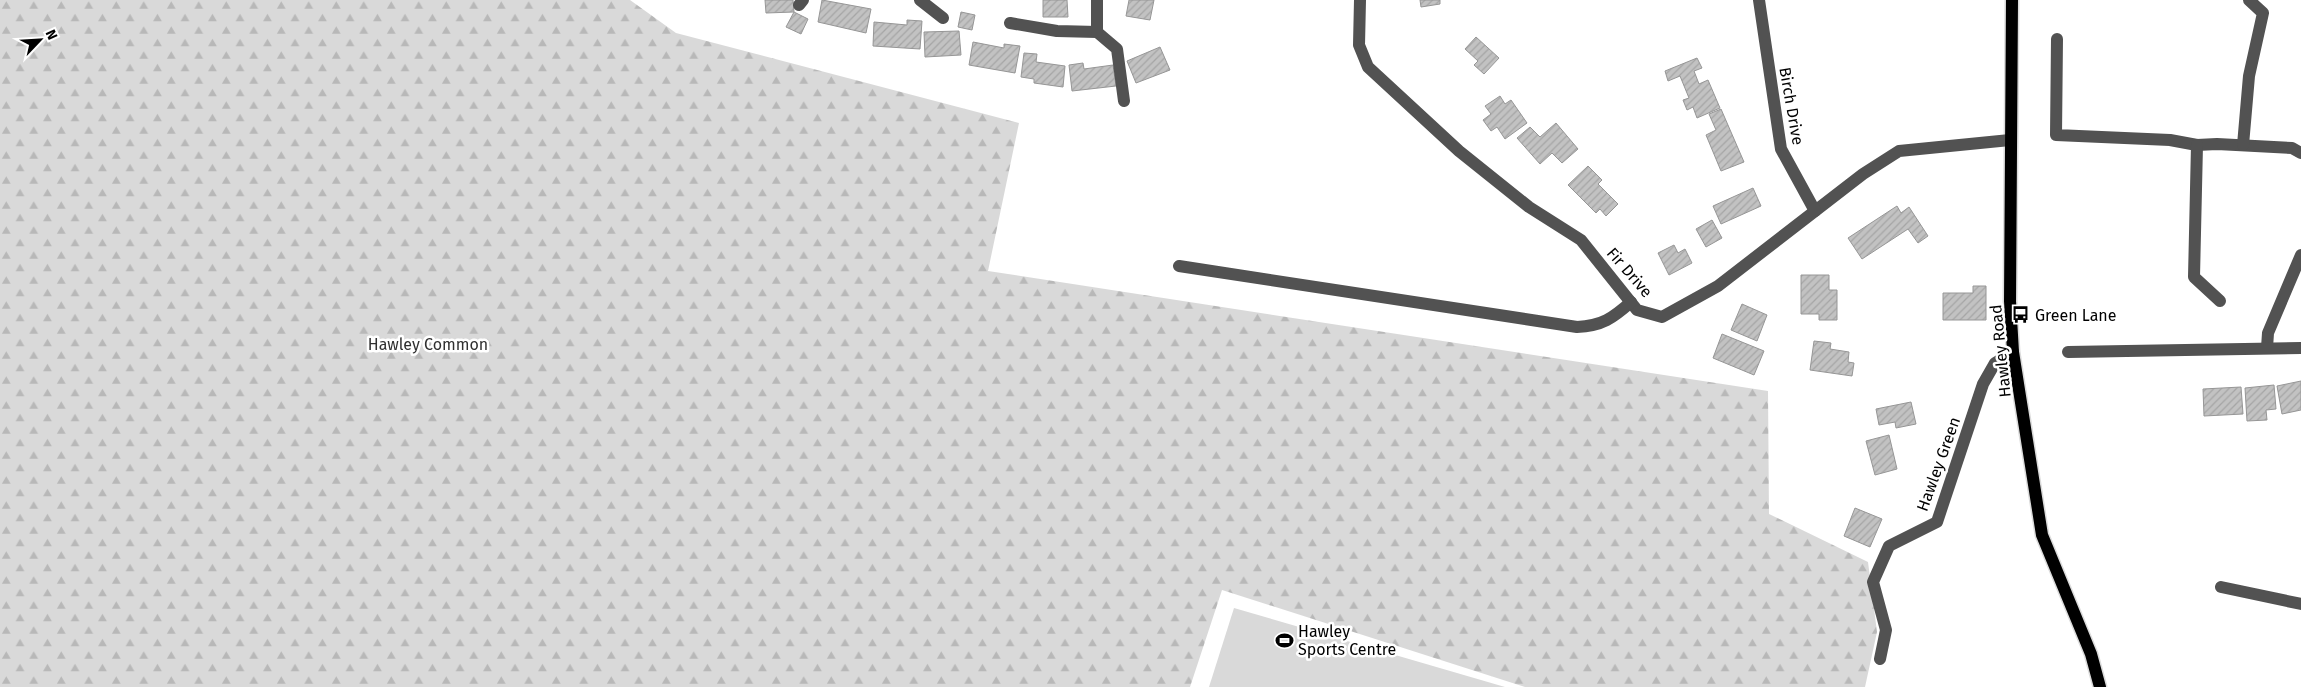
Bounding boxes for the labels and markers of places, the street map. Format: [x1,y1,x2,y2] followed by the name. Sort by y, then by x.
[2011,305,2031,325] bus stop icon: Green Lane
[2035,306,2116,325] place label: Green Lane
[1298,622,1396,659] place label: Hawley Sports Centre
[1274,630,1294,650] sports icon: Hawley Sports Centre

